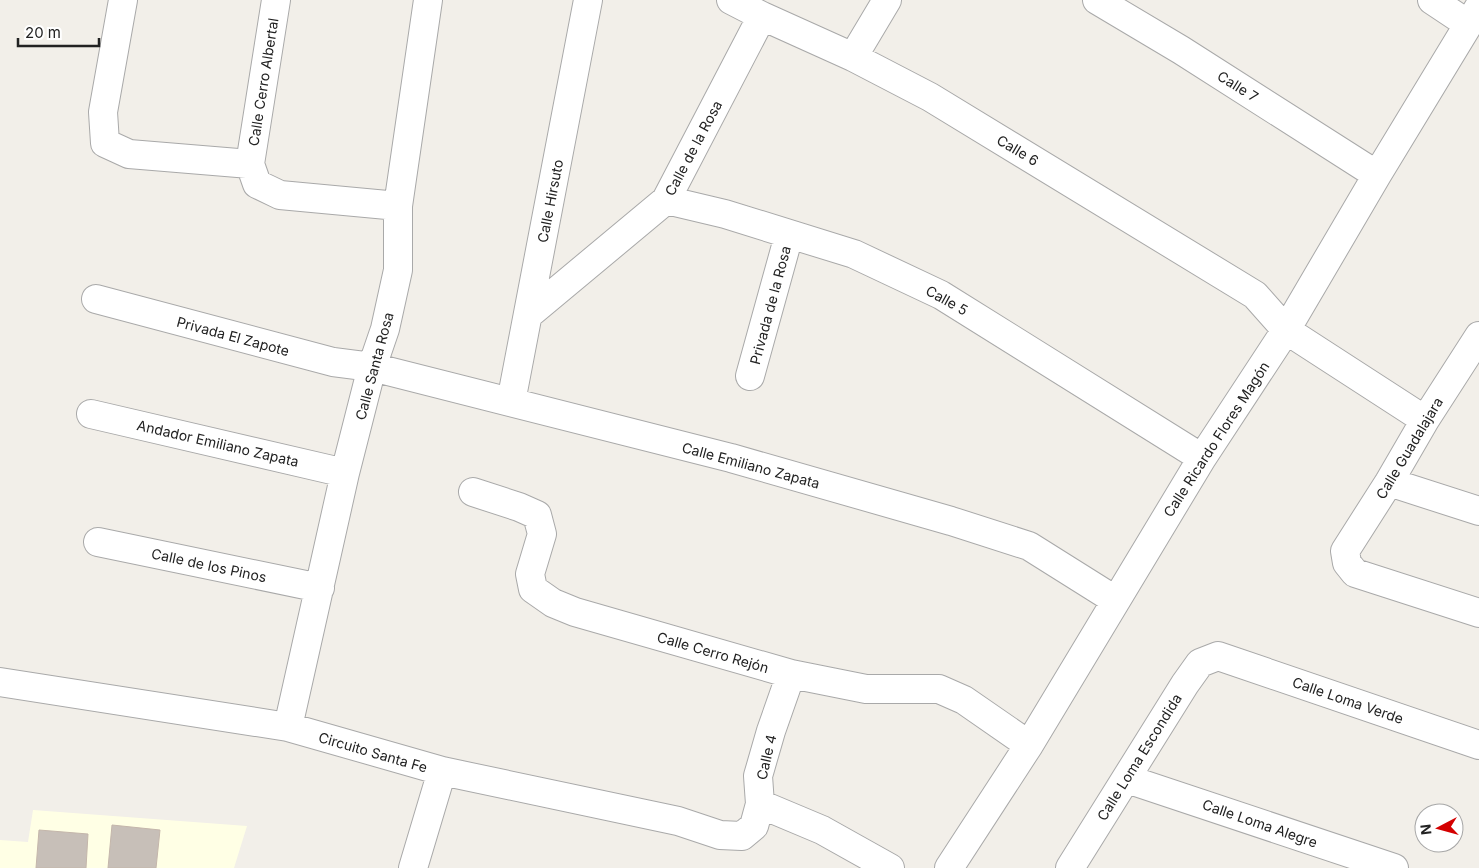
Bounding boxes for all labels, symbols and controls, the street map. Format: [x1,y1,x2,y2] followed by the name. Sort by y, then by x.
[18,15,99,47] scale bar
[244,17,282,147] street label: Calle Cerro Albertal
[25,23,61,42] text: 20 m
[1214,67,1262,105] street label: Calle 7
[661,98,725,198] street label: Calle de la Rosa
[994,131,1042,169] street label: Calle 6
[534,158,566,244] street label: Calle Hirsuto
[746,244,794,366] street label: Privada de la Rosa
[923,282,971,318] street label: Calle 5
[351,310,397,422] street label: Calle Santa Rosa
[175,313,291,359] street label: Privada El Zapote
[1159,358,1273,520] street label: Calle Ricardo Flores Magón
[1372,394,1446,502] street label: Calle Guadalajara
[135,416,301,470] street label: Andador Emiliano Zapata
[680,438,822,492] street label: Calle Emiliano Zapata
[150,545,268,585] street label: Calle de los Pinos
[655,628,771,676] street label: Calle Cerro Rejón
[1290,673,1406,727] street label: Calle Loma Verde
[1093,690,1185,824] street label: Calle Loma Escondida
[317,728,429,776] street label: Circuito Santa Fe
[753,733,779,781] street label: Calle 4
[1200,795,1320,851] street label: Calle Loma Alegre
[1414,803,1464,853] north arrow
[1417,823,1435,836] text: N

